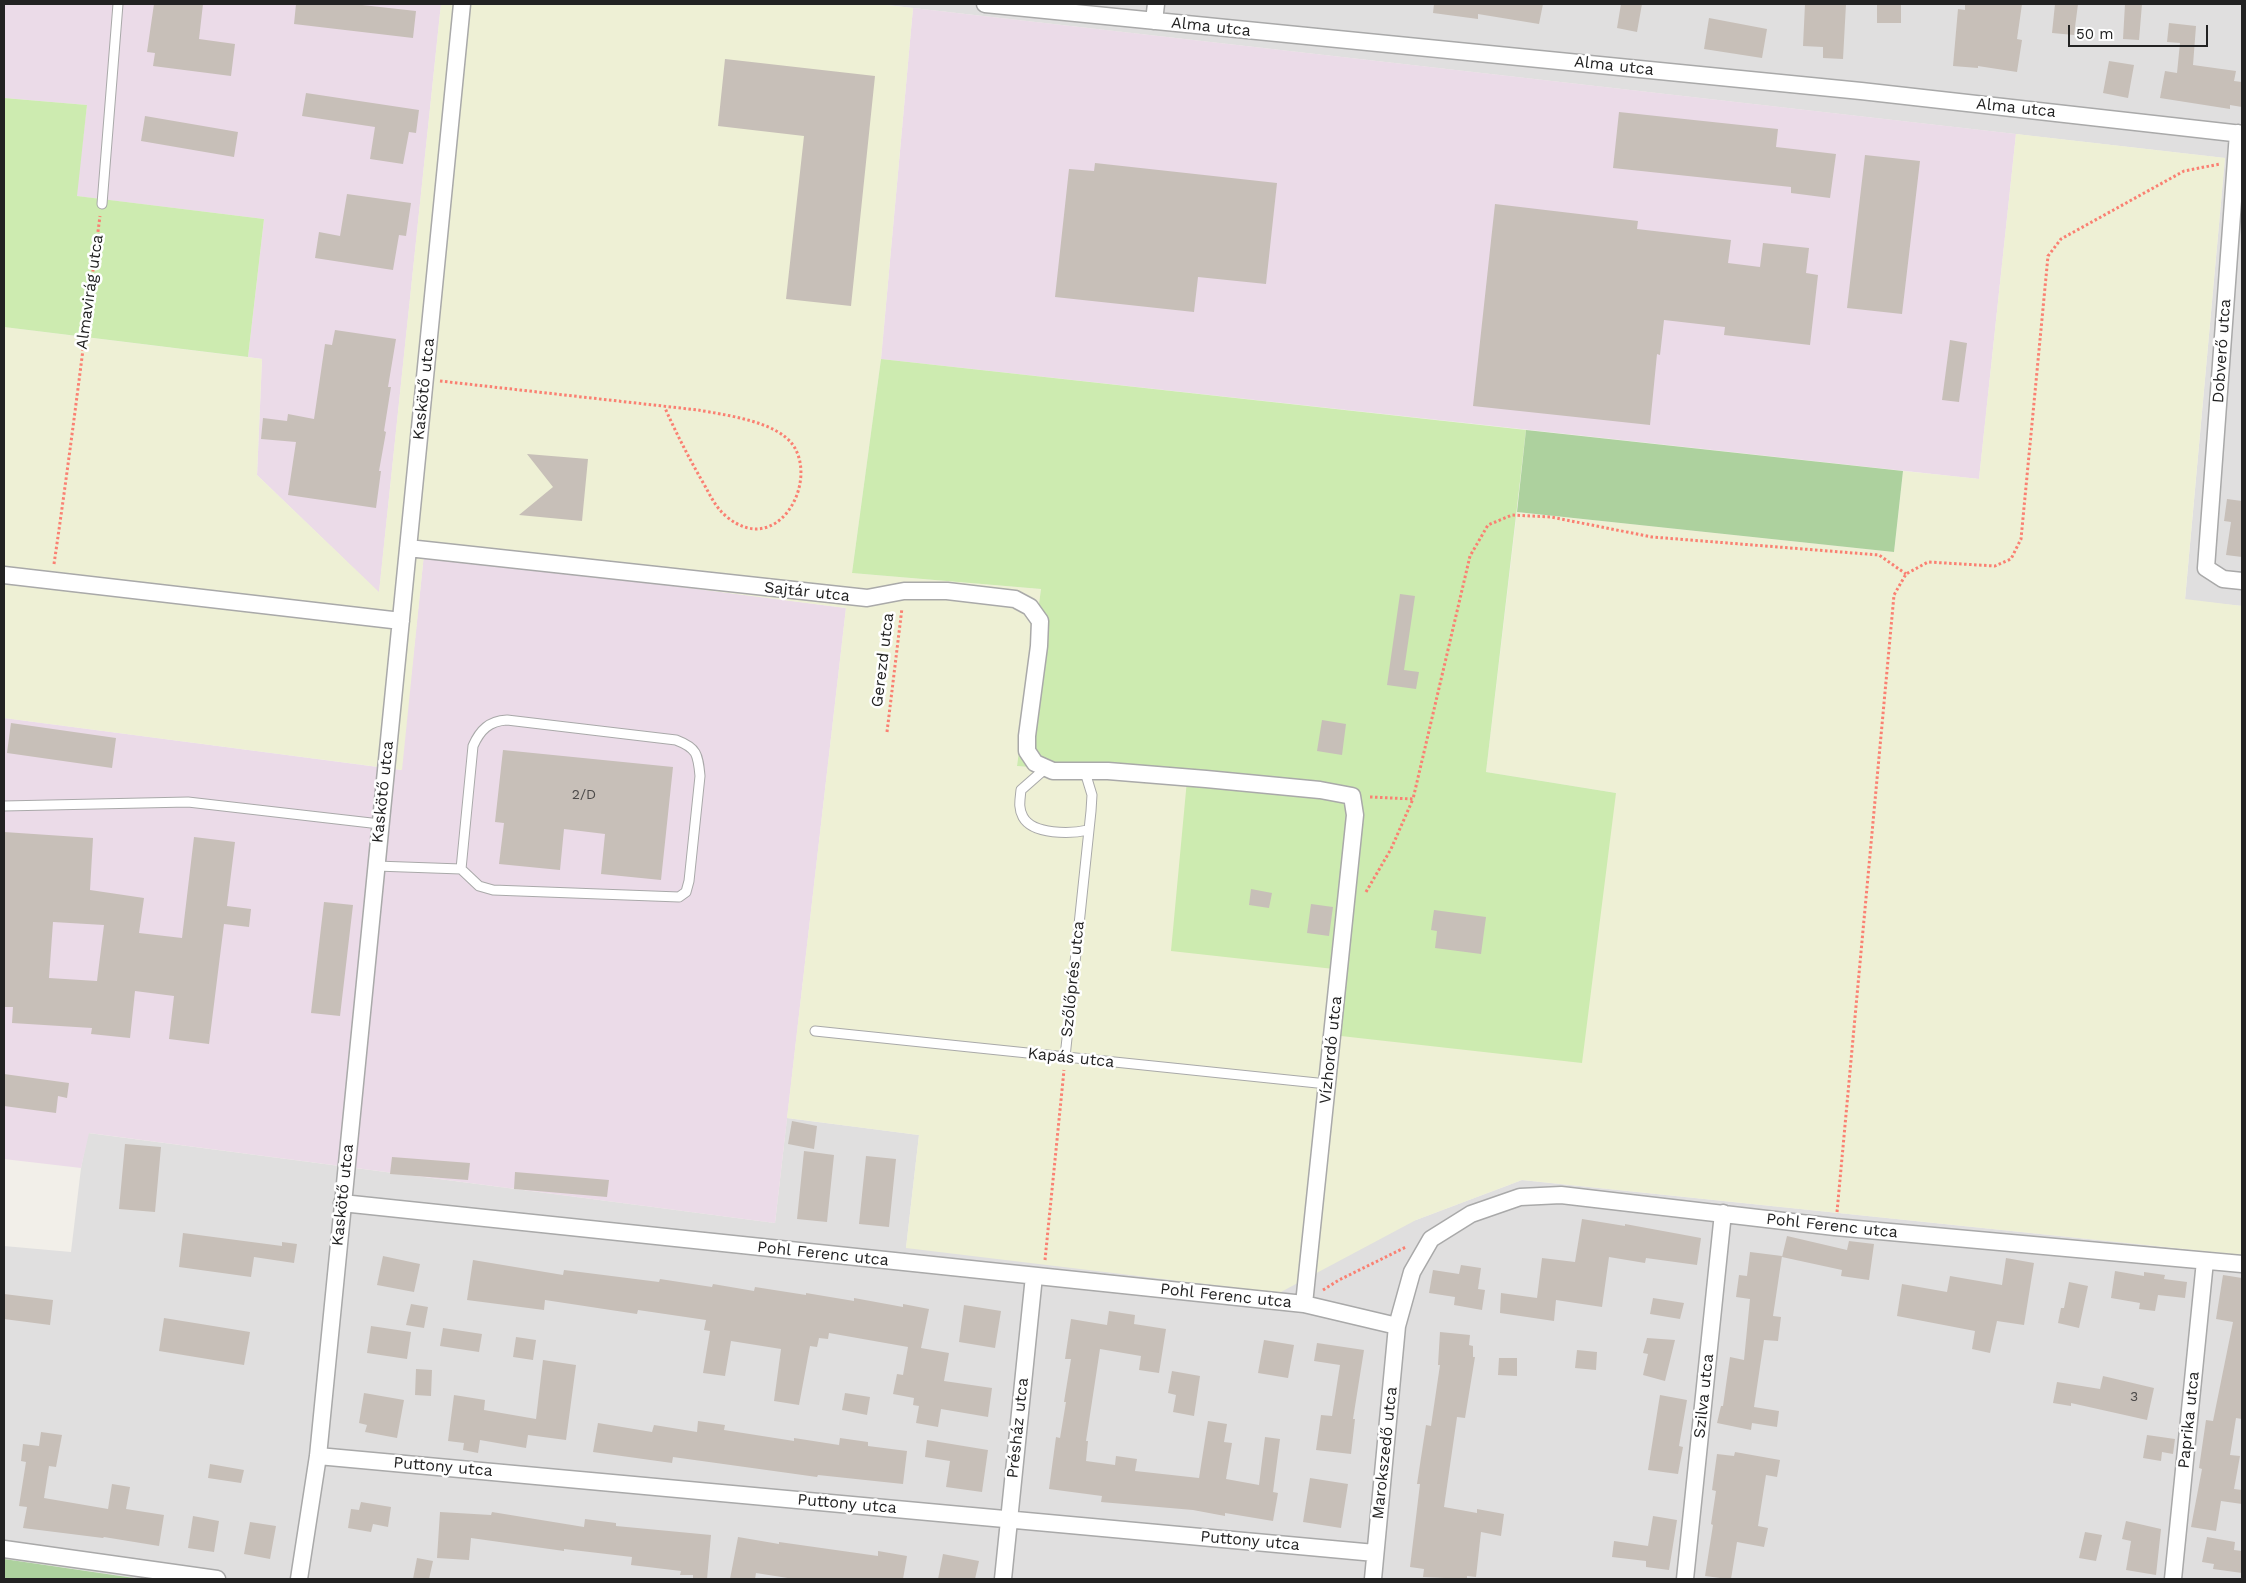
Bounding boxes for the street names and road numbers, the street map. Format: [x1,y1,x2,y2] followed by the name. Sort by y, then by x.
[1170,13,1252,41] street label: Alma utca
[1573,52,1655,80] street label: Alma utca
[1975,94,2057,122] street label: Alma utca
[72,233,108,351] street label: Almavirág utca
[2209,298,2235,404] street label: Dobverő utca
[409,337,439,441] street label: Kaskötő utca
[763,578,851,606] street label: Sajtár utca
[868,612,898,708] street label: Gerezd utca
[368,740,398,844] street label: Kaskötő utca
[1057,920,1089,1038] street label: Szőlőprés utca
[1316,995,1346,1105] street label: Vízhordó utca
[1027,1044,1115,1072] street label: Kapás utca
[328,1143,358,1247] street label: Kaskötő utca
[1765,1210,1899,1242] street label: Pohl Ferenc utca
[756,1238,890,1270] street label: Pohl Ferenc utca
[1159,1280,1293,1312] street label: Pohl Ferenc utca
[1690,1353,1718,1439] street label: Szilva utca
[2174,1370,2204,1470] street label: Paprika utca
[1003,1377,1033,1479] street label: Présház utca
[1368,1386,1402,1520] street label: Marokszedő utca
[393,1453,493,1481] street label: Puttony utca
[797,1490,897,1518] street label: Puttony utca
[1200,1527,1300,1555] street label: Puttony utca

